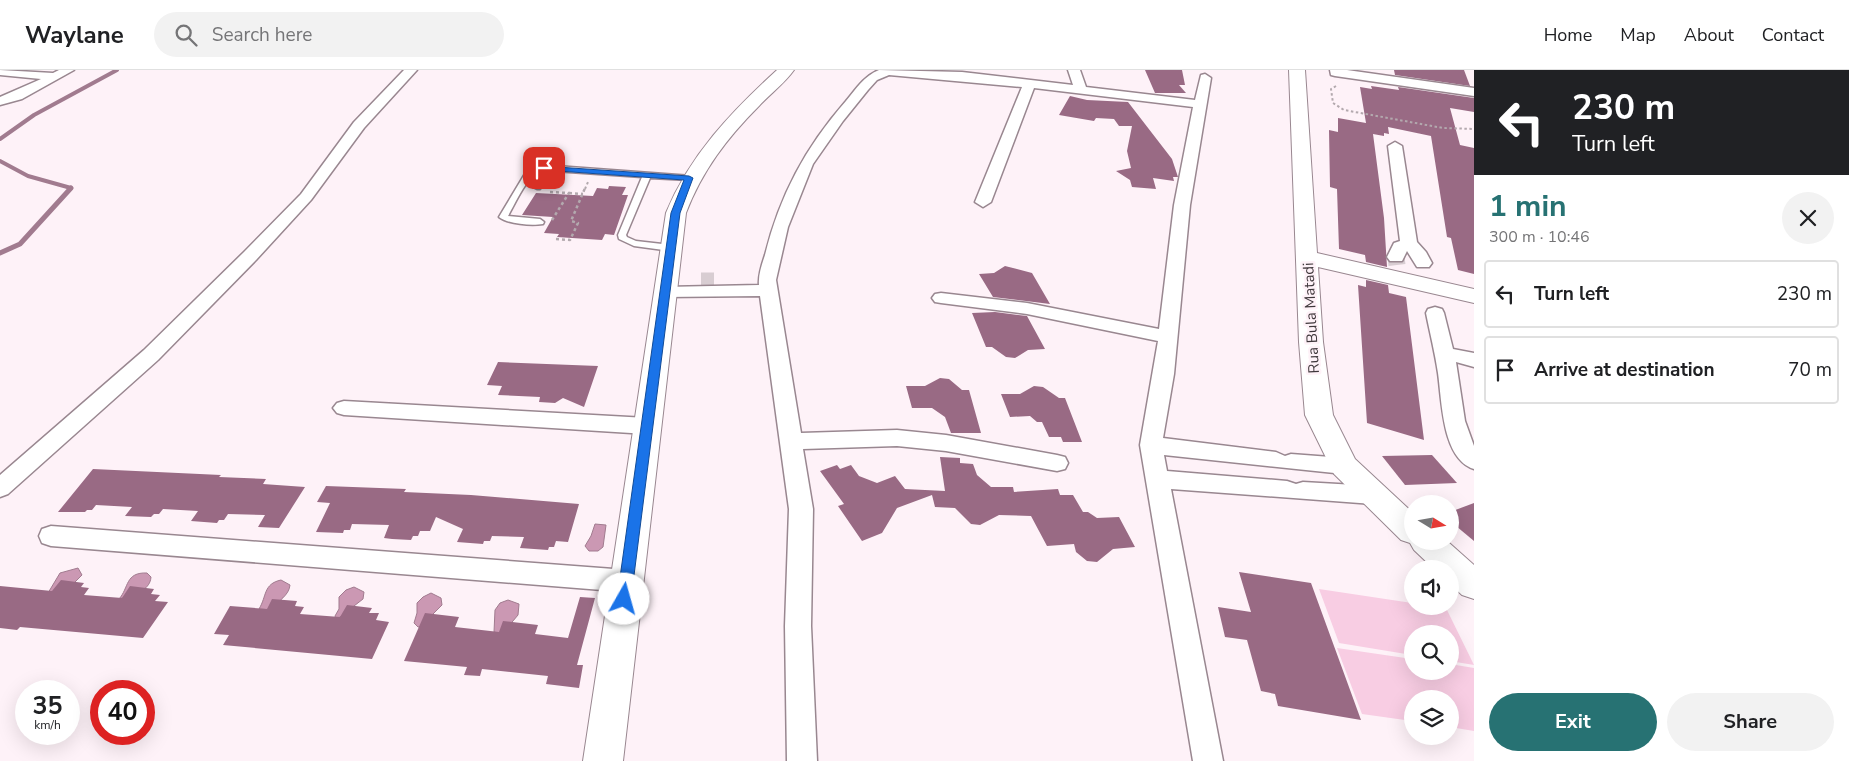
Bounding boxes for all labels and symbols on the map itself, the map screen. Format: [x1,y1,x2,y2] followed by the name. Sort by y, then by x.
[523,147,565,189] pin
[1298,262,1324,374] street label: Rua Bula Matadi
[1404,495,1459,550] north arrow
[597,572,649,624] position arrow
[90,680,155,745] speed limit sign: 40

